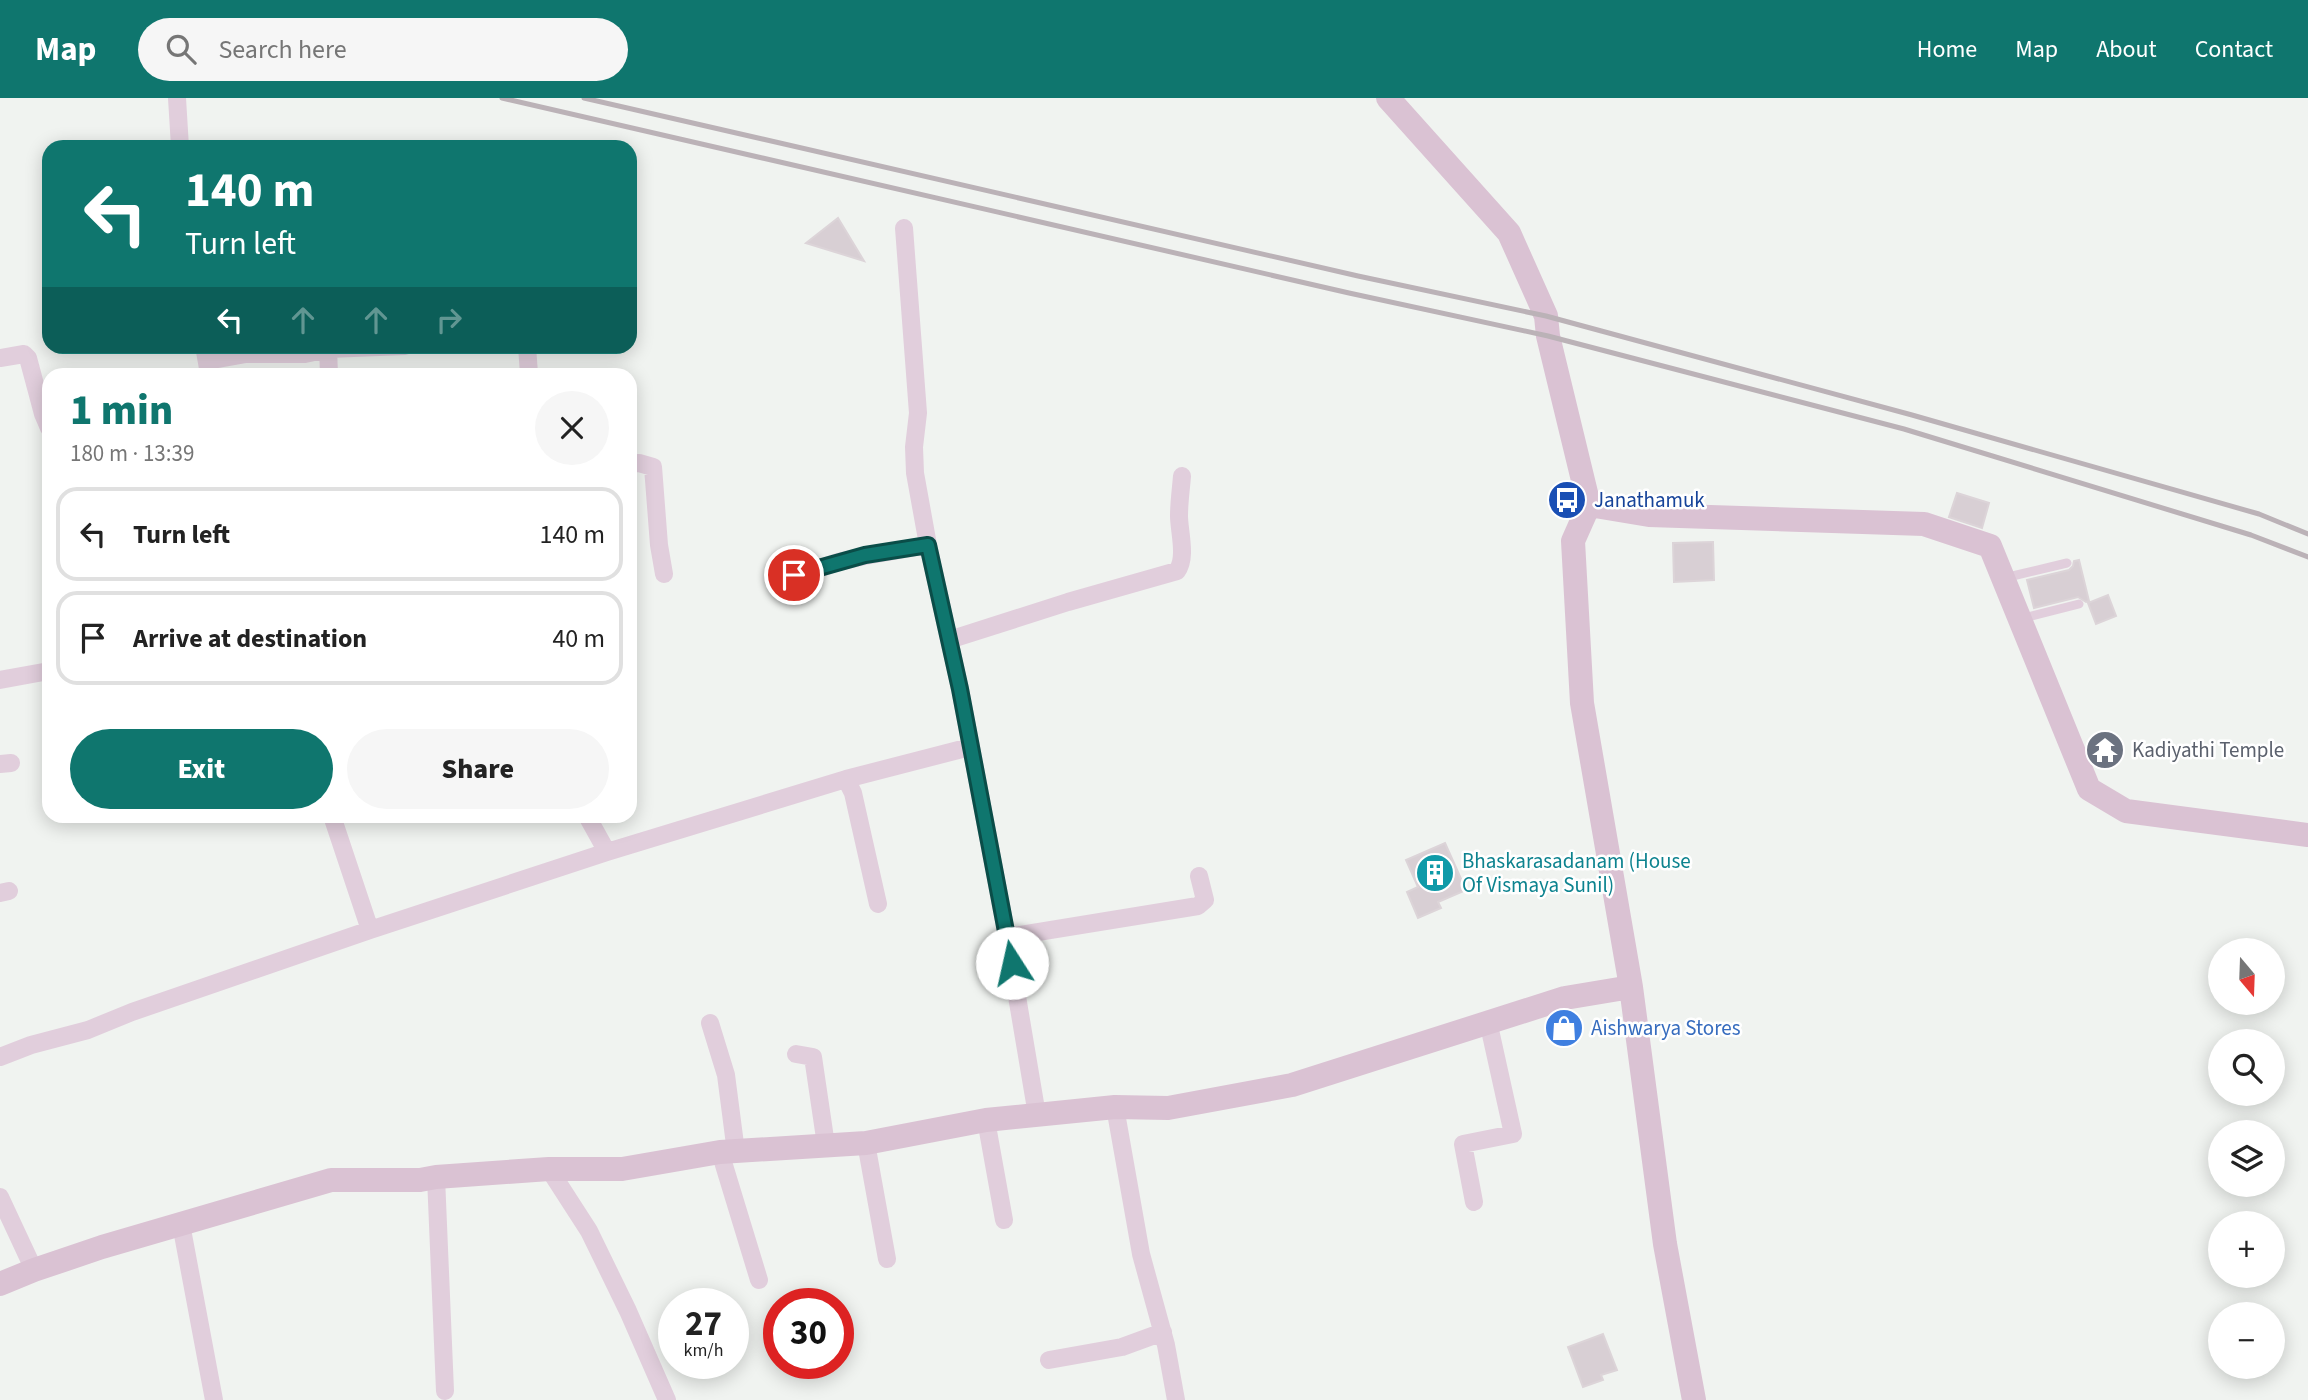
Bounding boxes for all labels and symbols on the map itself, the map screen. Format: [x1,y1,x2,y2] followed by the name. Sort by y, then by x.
[1546,479,1588,521] bus stop icon: Janathamuk
[1594,485,1705,515] place label: Janathamuk
[764,545,824,605] pin
[2084,729,2126,771] temple icon: Kadiyathi Temple
[2132,735,2284,765] place label: Kadiyathi Temple
[1462,846,1691,900] place label: Bhaskarasadanam (House Of Vismaya Sunil)
[1414,852,1456,894] building icon: Bhaskarasadanam (House Of Vismaya Sunil)
[975,926,1049,1000] position arrow
[2208,938,2286,1015] north arrow
[1543,1007,1585,1049] shop icon: Aishwarya Stores
[1591,1013,1741,1043] place label: Aishwarya Stores
[763,1288,854,1379] speed limit sign: 30

